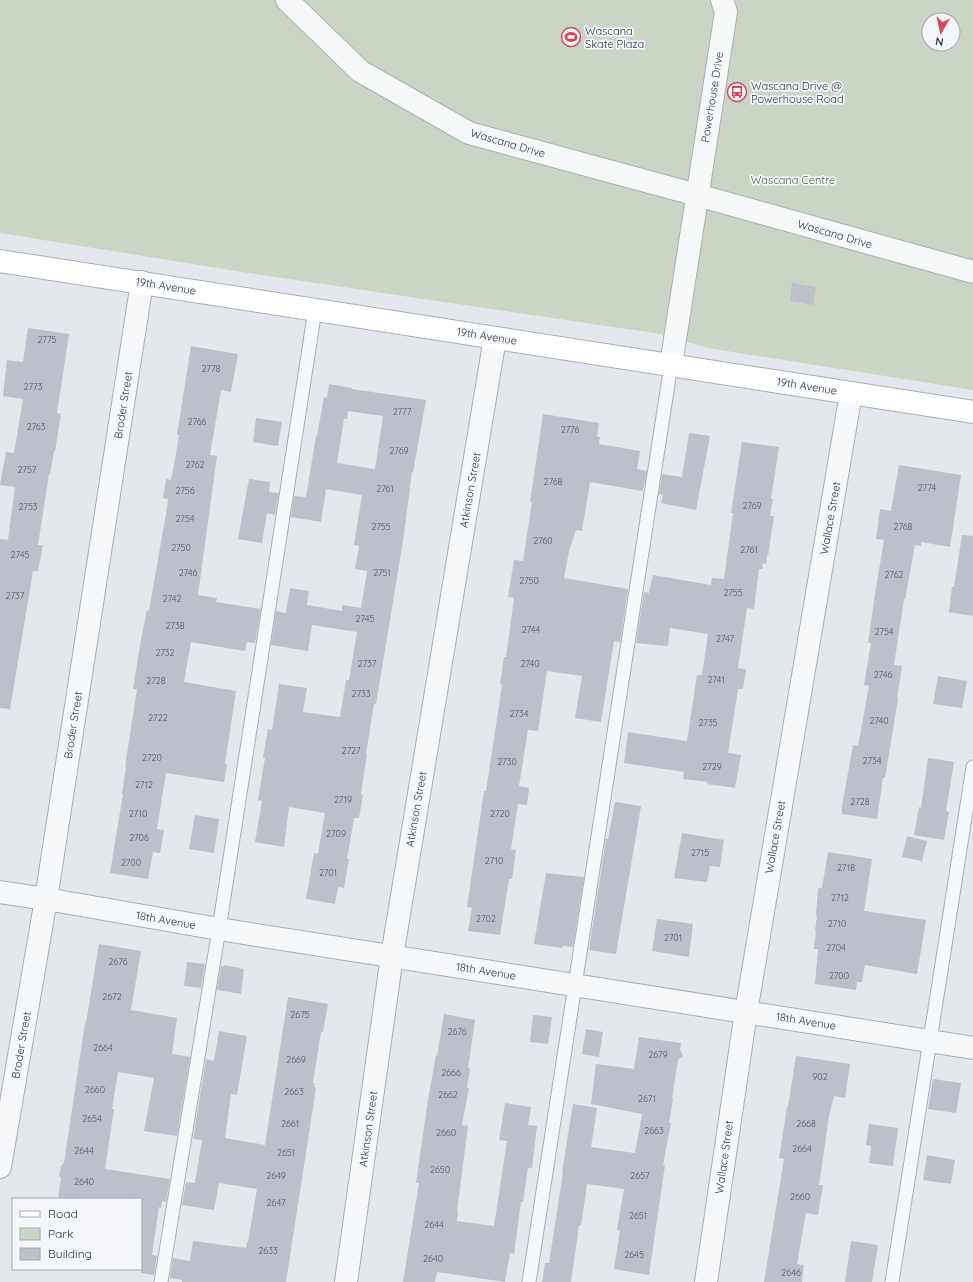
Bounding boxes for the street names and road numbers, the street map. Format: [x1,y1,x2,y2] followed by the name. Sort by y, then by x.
[698,51,726,143] street label: Powerhouse Drive
[469,126,547,160] street label: Wascana Drive
[796,217,874,251] street label: Wascana Drive
[135,274,197,298] street label: 19th Avenue
[456,324,518,348] street label: 19th Avenue
[111,370,135,440] street label: Broder Street
[776,374,838,398] street label: 19th Avenue
[456,451,484,529] street label: Atkinson Street
[817,480,843,556] street label: Wallace Street
[61,690,85,760] street label: Broder Street
[402,770,430,848] street label: Atkinson Street
[762,799,788,875] street label: Wallace Street
[135,908,197,932] street label: 18th Avenue
[455,959,517,983] street label: 18th Avenue
[775,1009,837,1033] street label: 18th Avenue
[8,1010,34,1080] street label: Broder Street
[356,1090,380,1168] street label: Atkinson Street
[712,1119,736,1195] street label: Wallace Street

